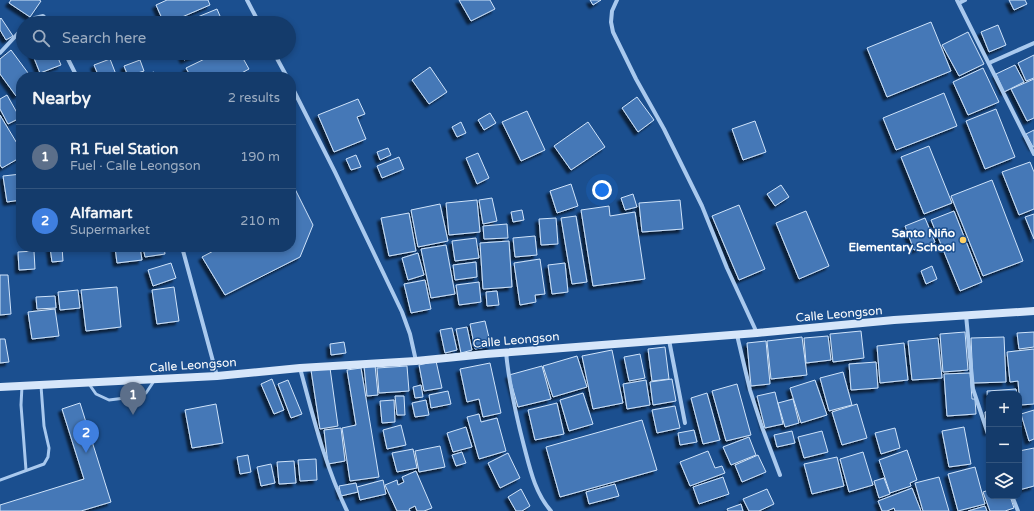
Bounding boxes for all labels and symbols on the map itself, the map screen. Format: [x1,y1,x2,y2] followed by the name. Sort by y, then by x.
[592,180,612,200] your location
[848,226,955,255] place label: Santo Niño Elementary School
[958,235,968,245] marker: Santo Niño Elementary School
[795,303,883,325] street label: Calle Leongson
[472,329,560,351] street label: Calle Leongson
[149,355,237,375] street label: Calle Leongson
[120,382,146,415] pin: 1
[73,420,99,453] pin: 2

